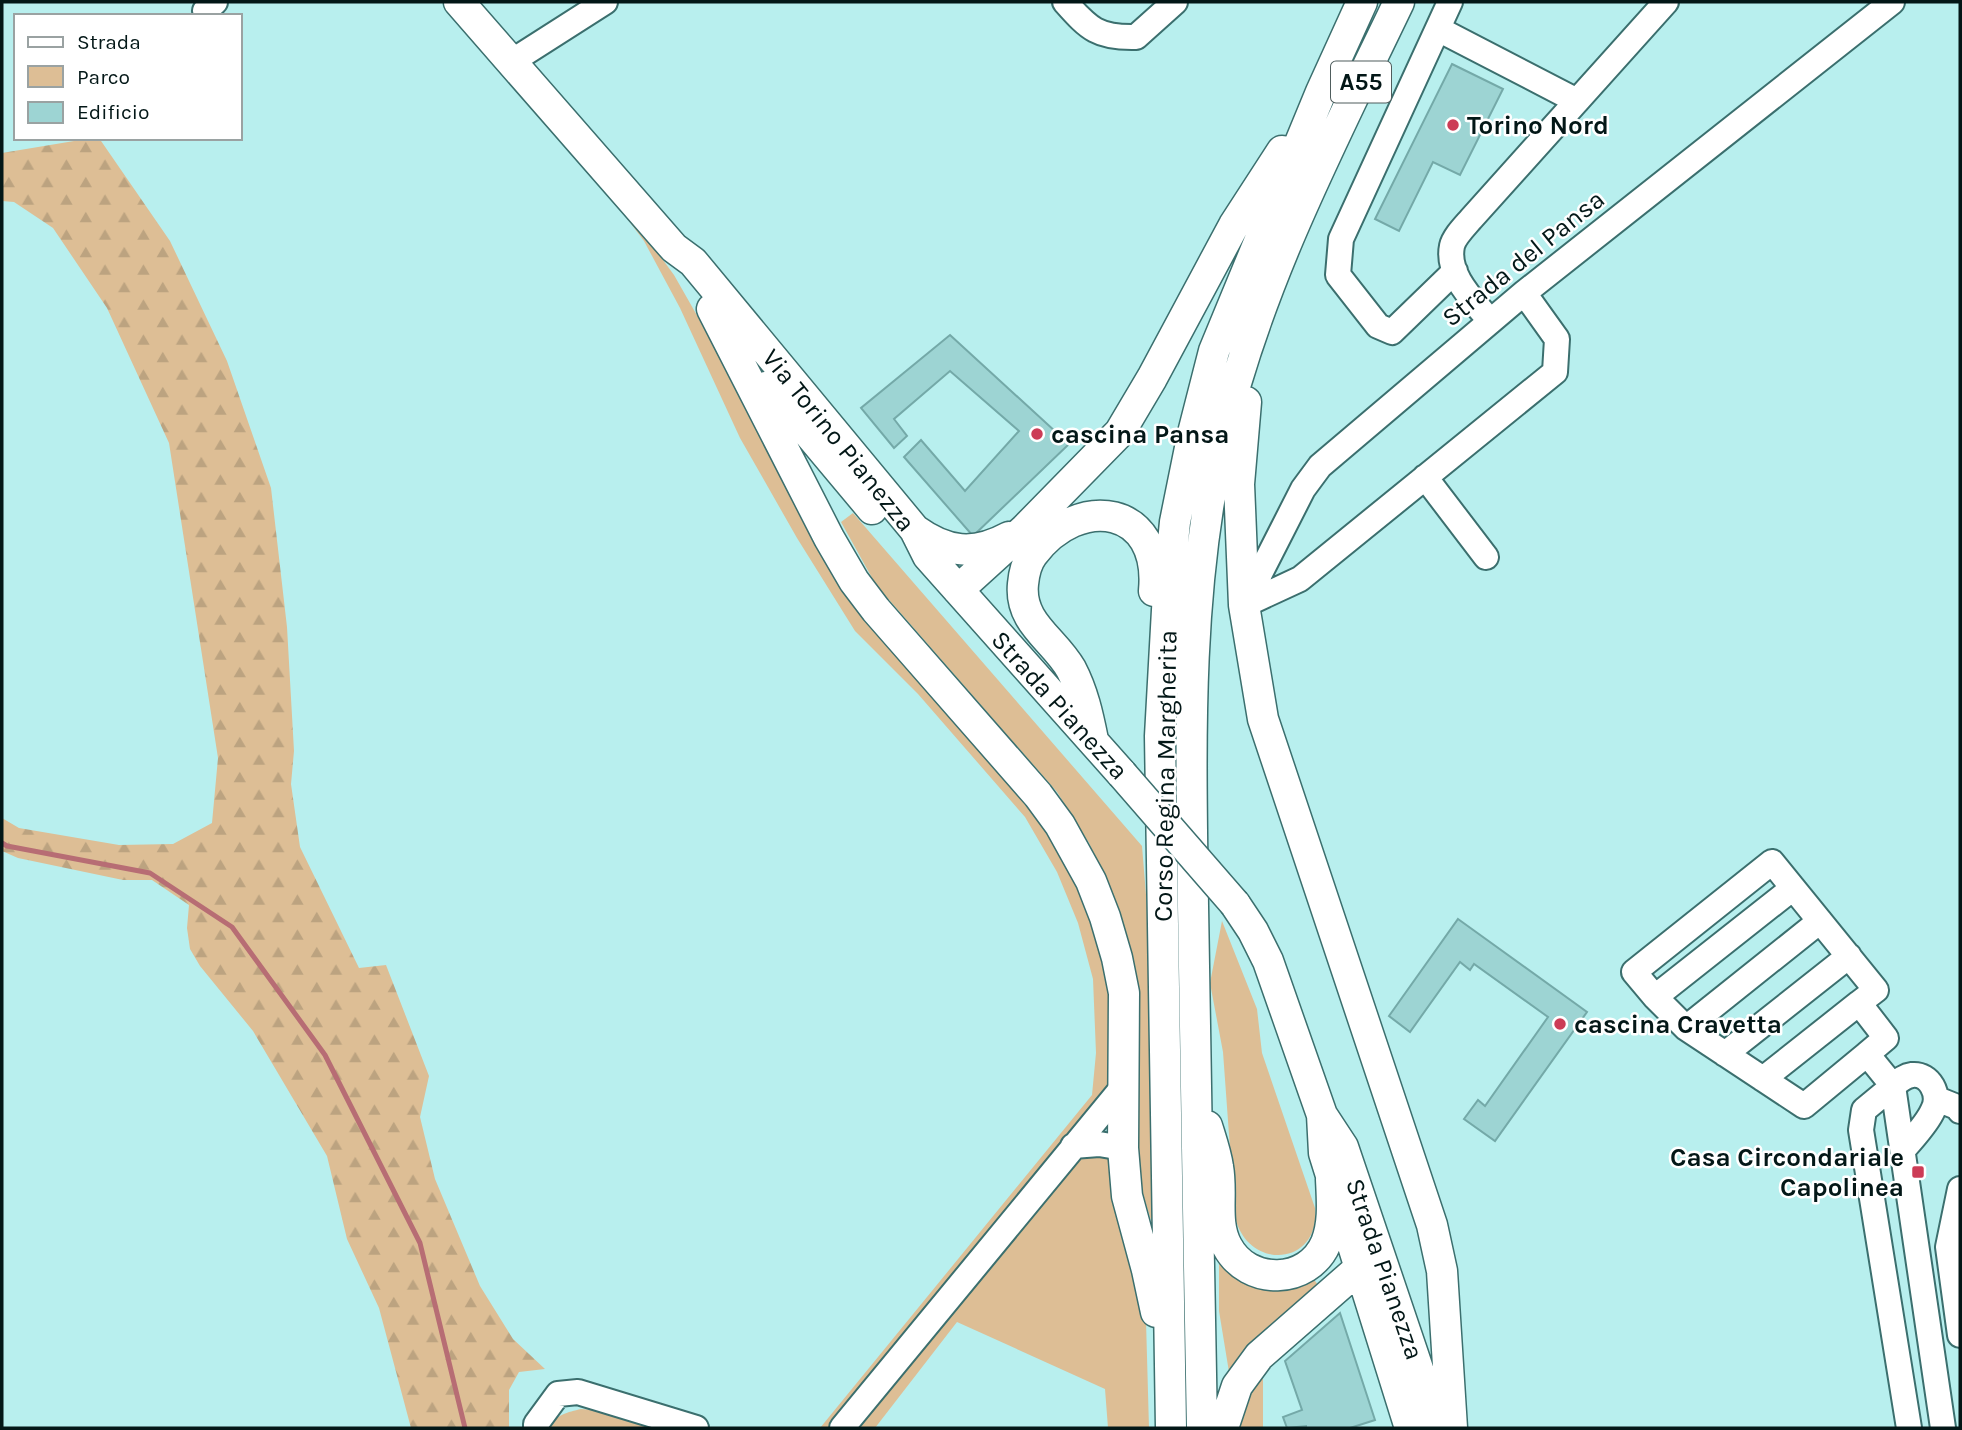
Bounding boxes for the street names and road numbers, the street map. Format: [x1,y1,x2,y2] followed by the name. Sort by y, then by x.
[1331,61,1391,102] road number: A55
[1436,184,1611,333] street label: Strada del Pansa
[756,343,922,538] street label: Via Torino Pianezza
[985,625,1135,786] street label: Strada Pianezza
[1147,630,1184,922] street label: Corso Regina Margherita
[1339,1174,1430,1364] street label: Strada Pianezza

